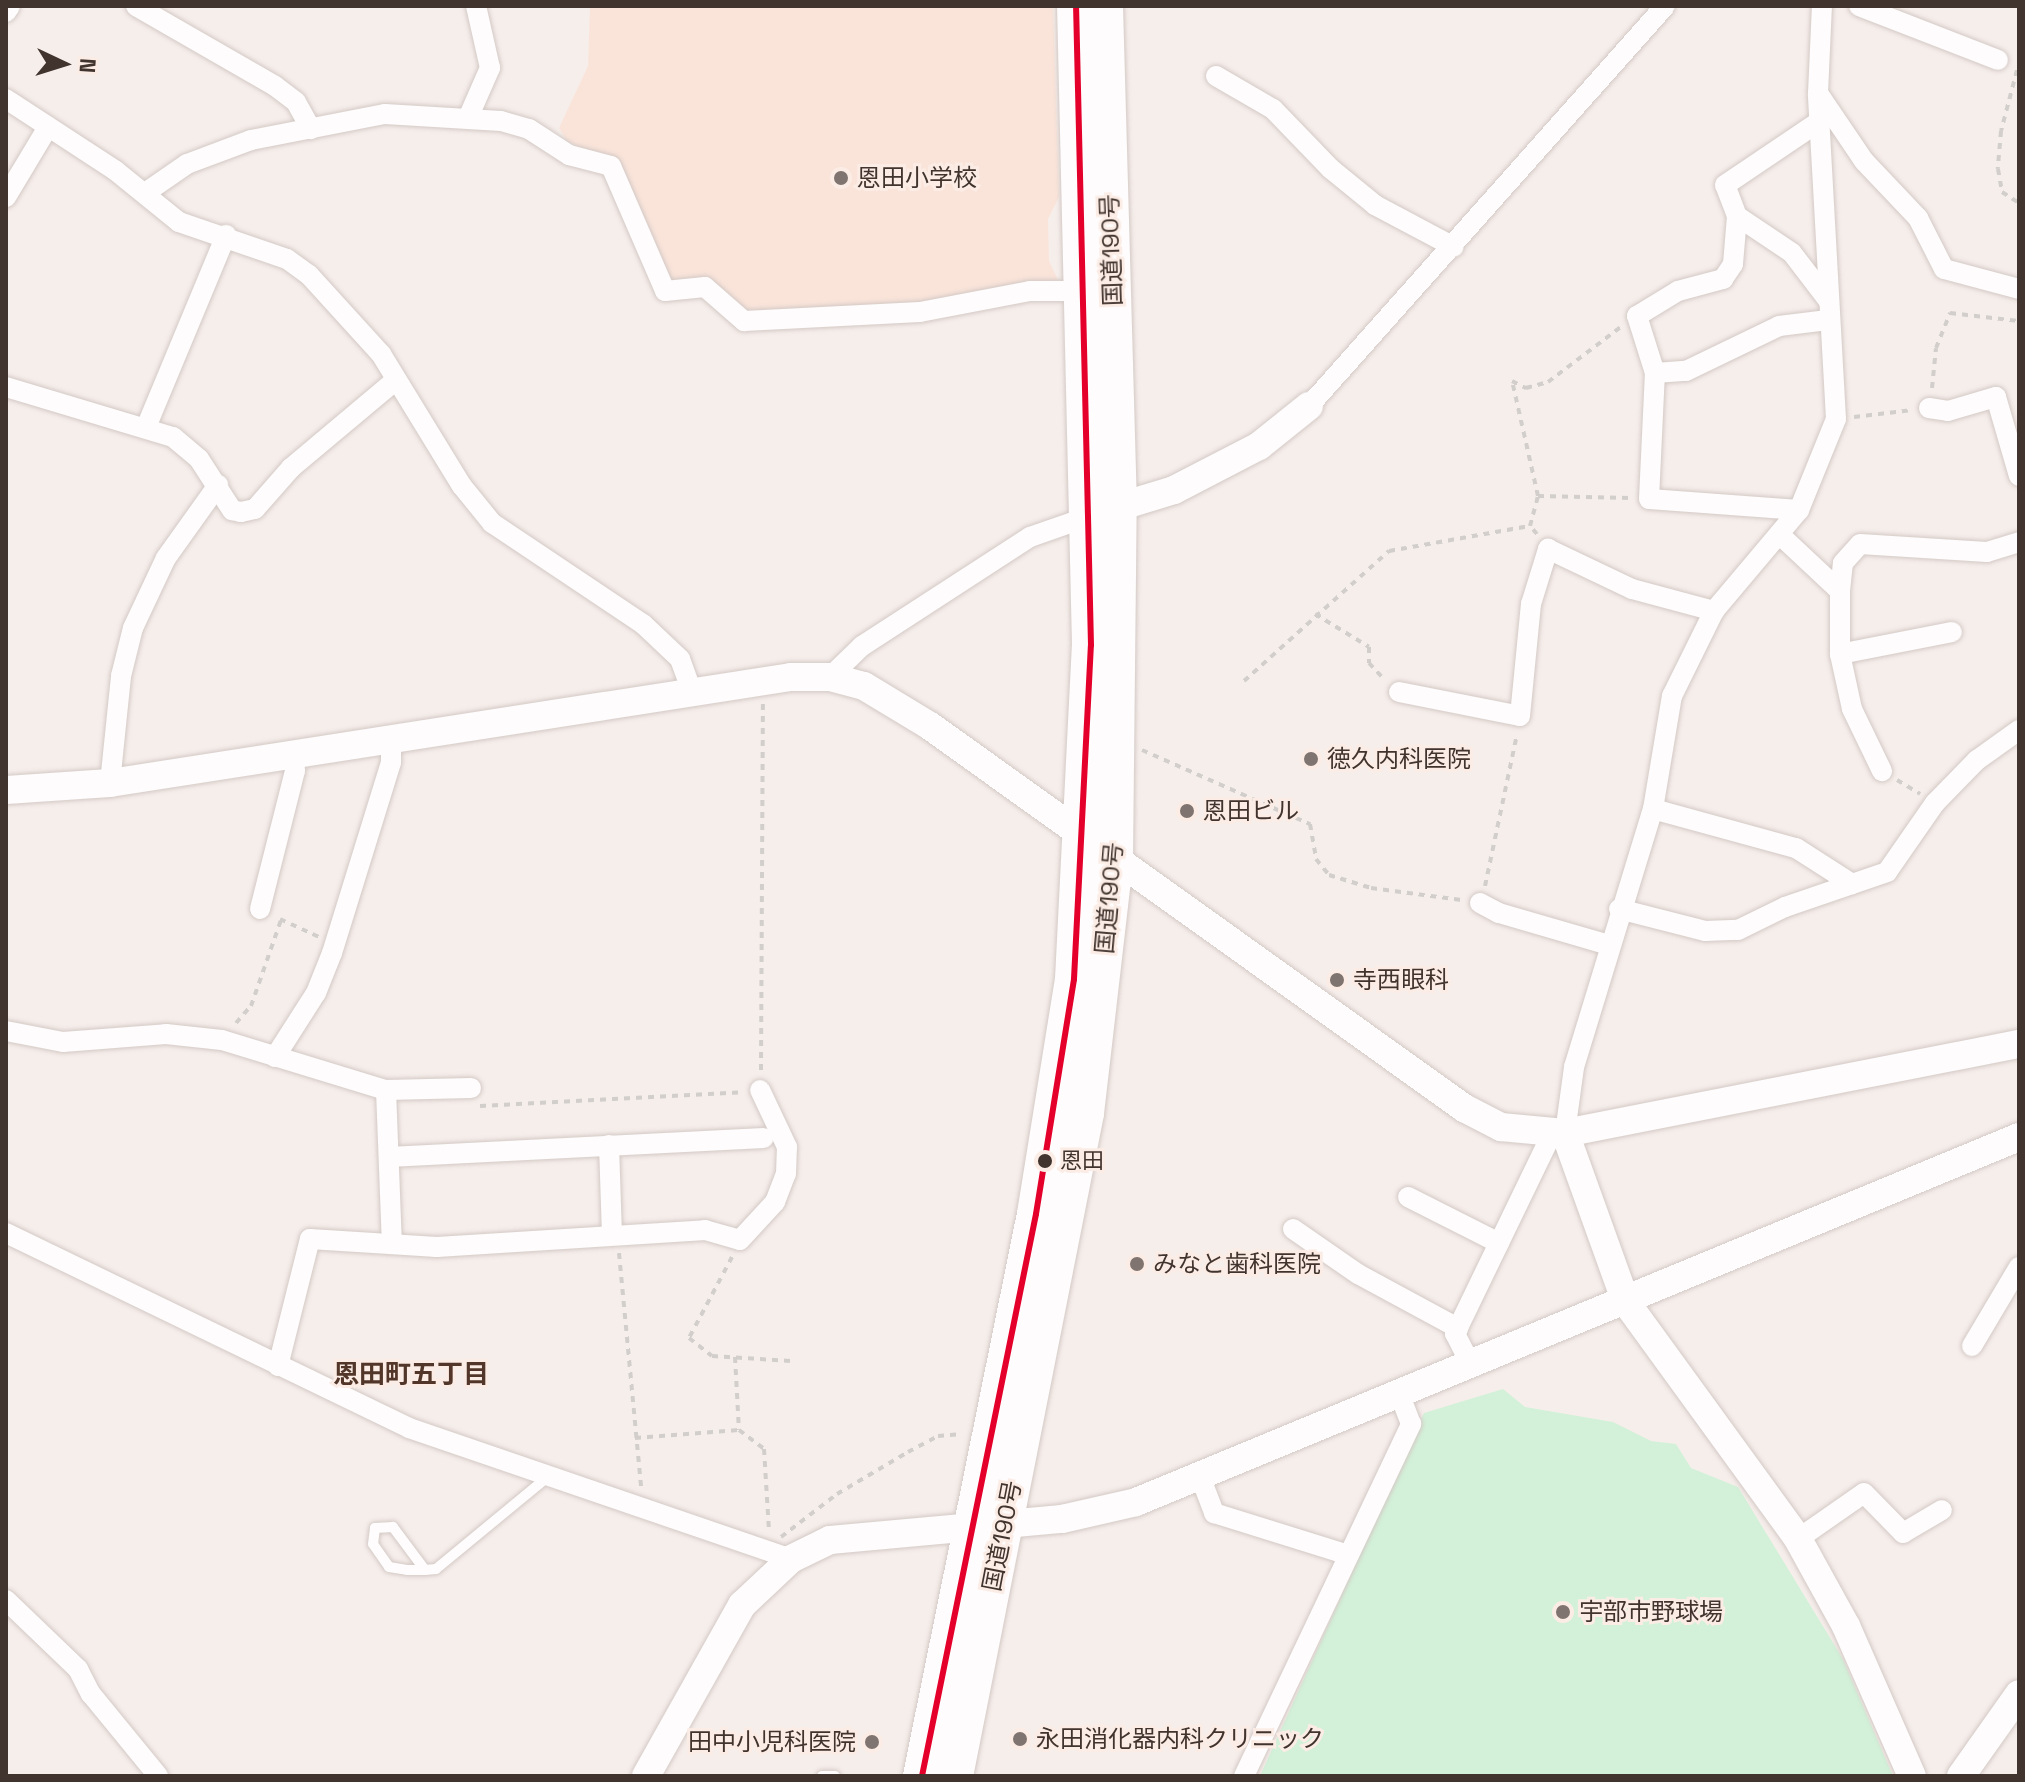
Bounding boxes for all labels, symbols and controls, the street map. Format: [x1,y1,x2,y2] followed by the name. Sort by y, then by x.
[24,24,104,104] north arrow
[73,57,102,74] text: N
[857,164,977,192] place label: 恩田小学校
[832,169,850,187] marker: 恩田小学校
[1095,193,1127,307] street label: 国道190号
[1327,745,1471,773] place label: 徳久内科医院
[1302,750,1320,768] marker: 徳久内科医院
[1203,797,1299,825] place label: 恩田ビル
[1178,802,1196,820] marker: 恩田ビル
[1090,841,1128,955] street label: 国道190号
[1353,966,1449,994] place label: 寺西眼科
[1328,971,1346,989] marker: 寺西眼科
[1060,1148,1104,1174] place label: 恩田
[1037,1153,1053,1169] marker: 恩田
[1153,1250,1321,1278] place label: みなと歯科医院
[1128,1255,1146,1273] marker: みなと歯科医院
[333,1359,489,1391] district label: 恩田町五丁目
[977,1478,1027,1594] street label: 国道190号
[1579,1598,1723,1626] place label: 宇部市野球場
[1554,1603,1572,1621] marker: 宇部市野球場
[1036,1725,1324,1753] place label: 永田消化器内科クリニック
[688,1728,856,1756] place label: 田中小児科医院
[1011,1730,1029,1748] marker: 永田消化器内科クリニック
[863,1733,881,1751] marker: 田中小児科医院

